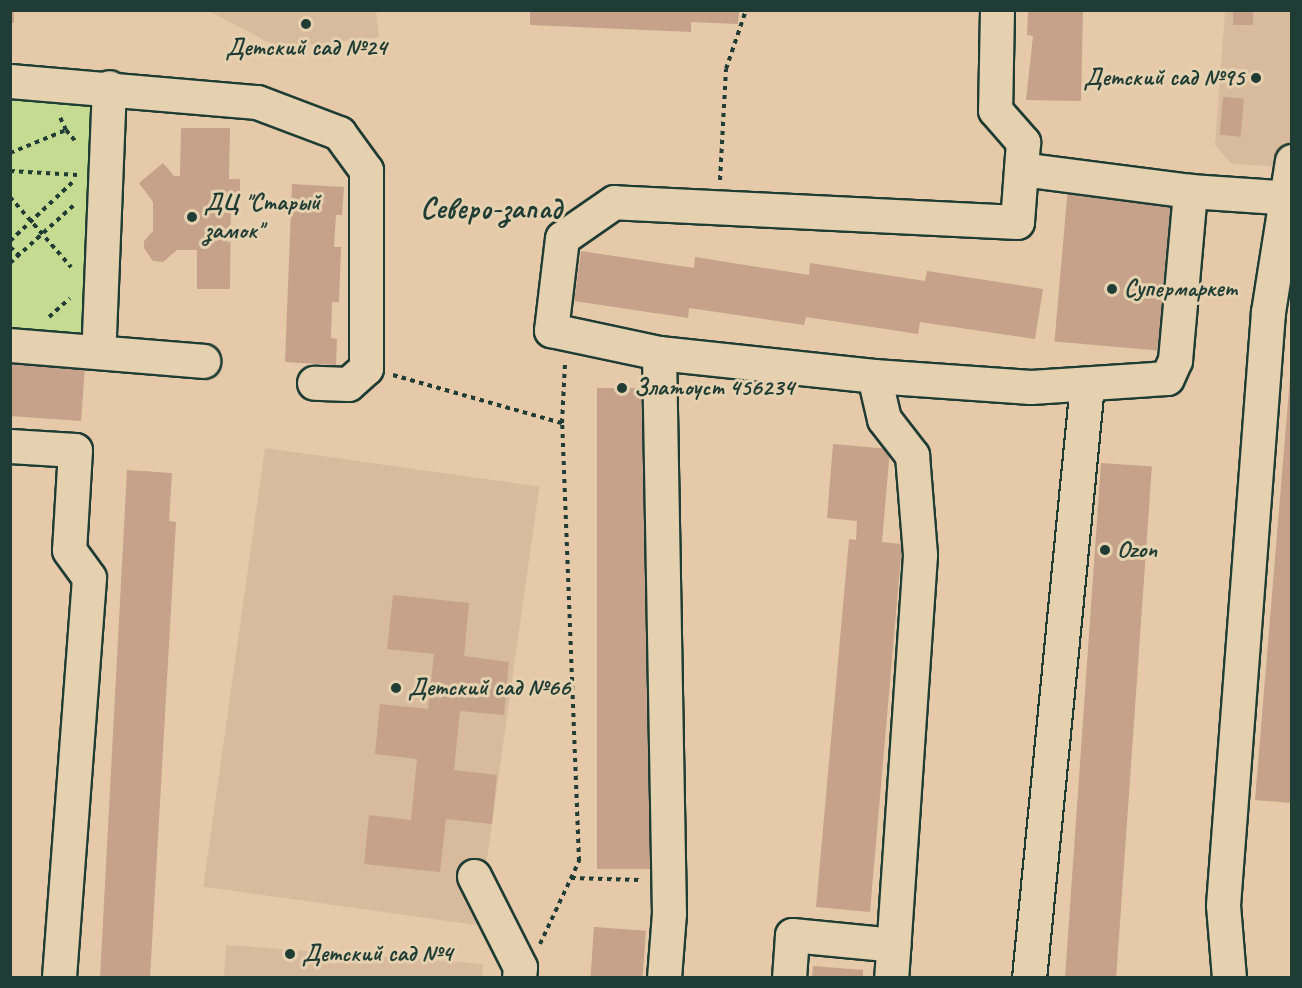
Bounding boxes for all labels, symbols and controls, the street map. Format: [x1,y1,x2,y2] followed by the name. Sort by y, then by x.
[299,17,313,31] marker: Детский сад №24
[225,34,387,62] place label: Детский сад №24
[1084,64,1244,92] place label: Детский сад №95
[1249,71,1263,85] marker: Детский сад №95
[204,189,320,245] place label: ДЦ "Старый замок"
[420,190,562,226] district label: Северо-запад
[185,210,199,224] marker: ДЦ "Старый замок"
[1124,275,1238,303] place label: Супермаркет
[1105,282,1119,296] marker: Супермаркет
[634,374,794,402] place label: Златоуст 456234
[615,381,629,395] marker: Златоуст 456234
[1117,536,1157,564] place label: Ozon
[1098,543,1112,557] marker: Ozon
[408,674,570,702] place label: Детский сад №66
[389,681,403,695] marker: Детский сад №66
[302,940,452,968] place label: Детский сад №4
[283,947,297,961] marker: Детский сад №4

